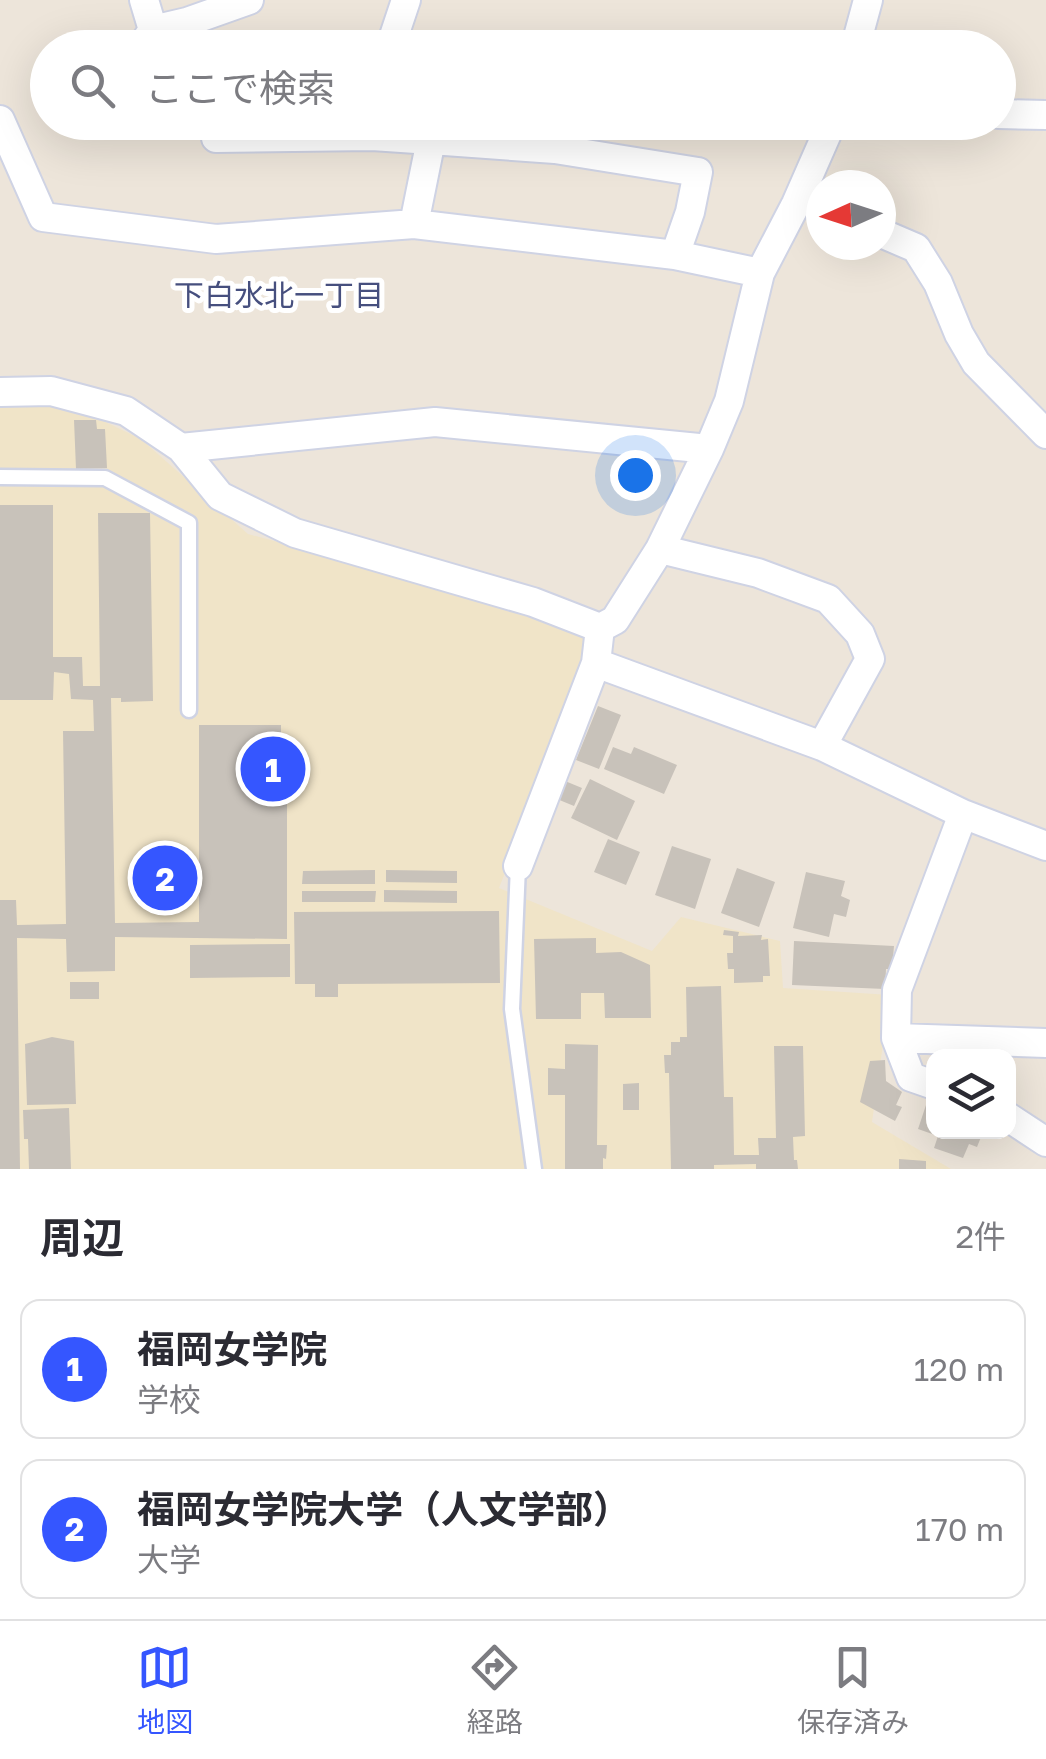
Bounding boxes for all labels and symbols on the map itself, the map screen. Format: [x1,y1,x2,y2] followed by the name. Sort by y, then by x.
[806,170,896,260] north arrow
[174,277,384,313] district label: 下白水北一丁目
[610,450,661,501] your location
[240,732,306,806] pin: 1
[132,840,198,916] pin: 2

